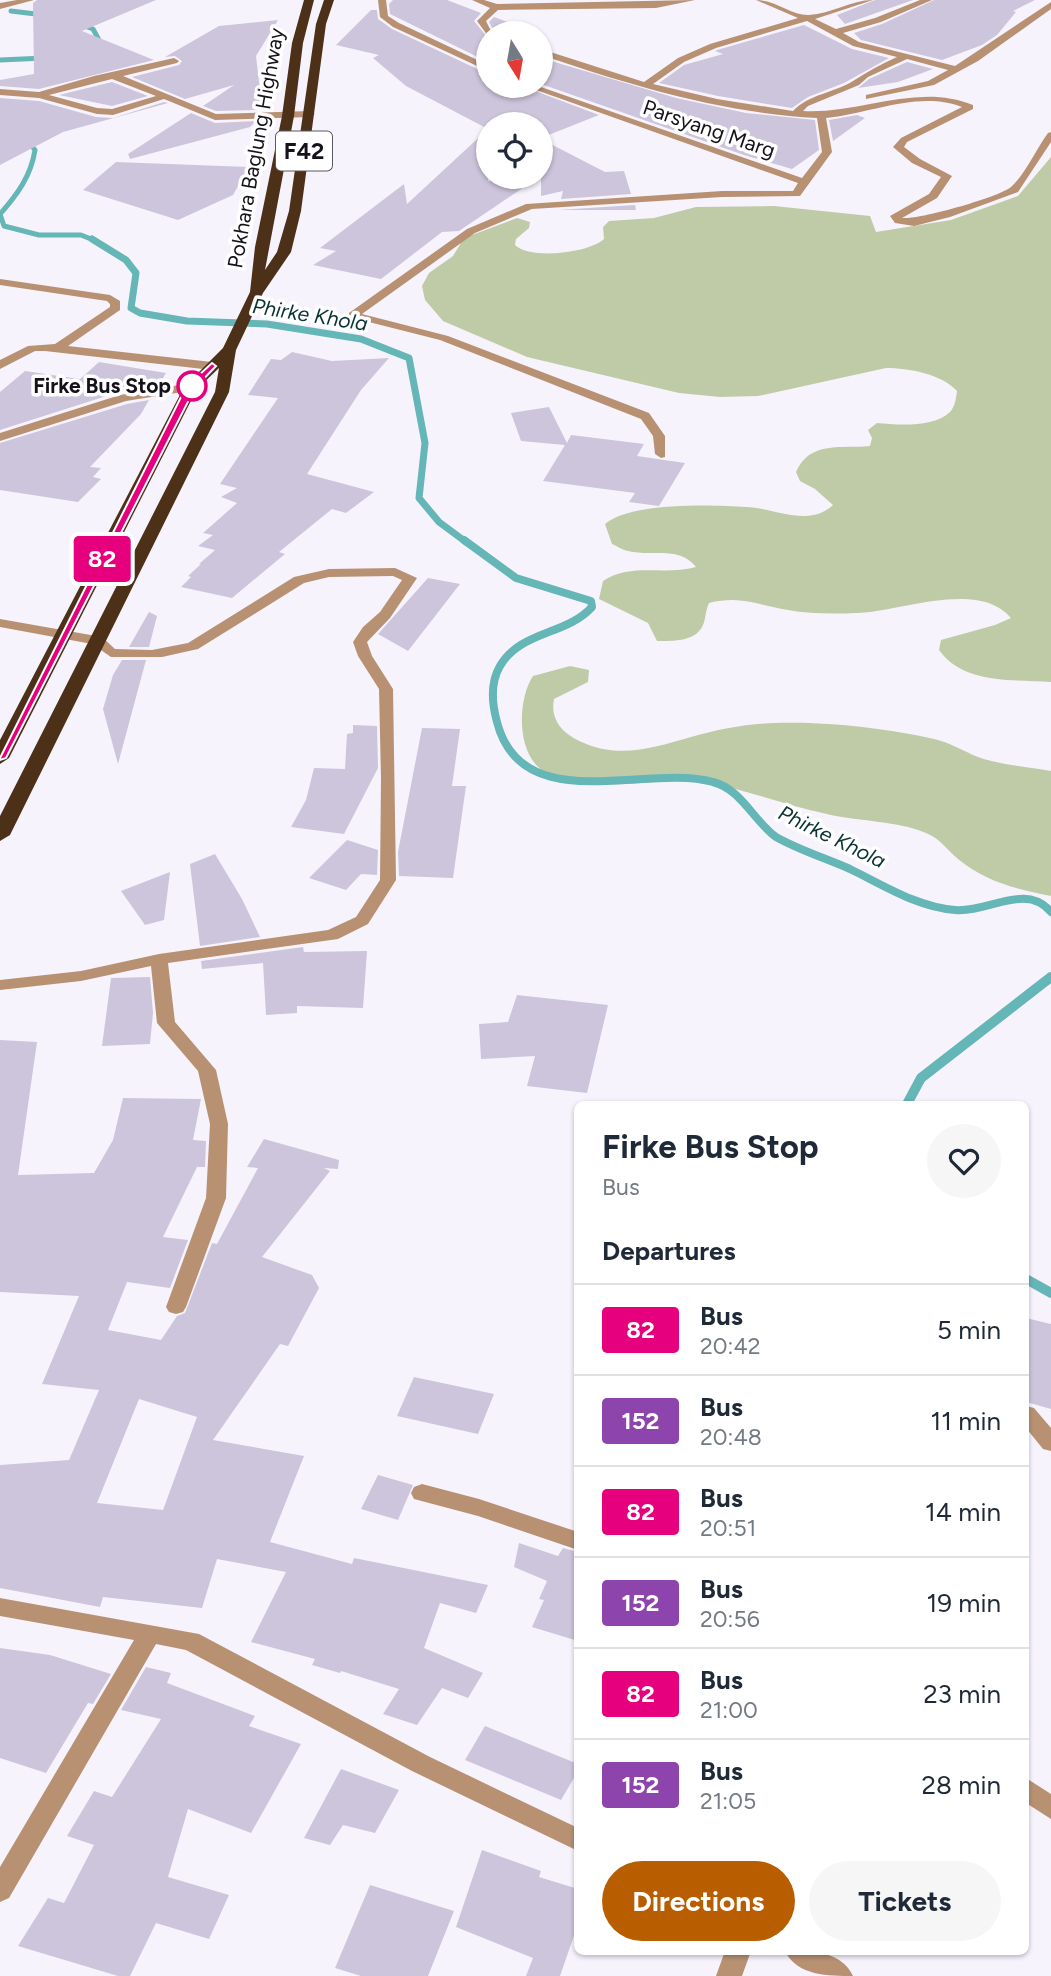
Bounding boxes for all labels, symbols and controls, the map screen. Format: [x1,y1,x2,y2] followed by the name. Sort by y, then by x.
[476,21,553,98] north arrow
[476,21,553,189] map controls
[222,26,289,270] street label: Pokhara Baglung Highway
[640,94,779,163] street label: Parsyang Marg
[476,112,553,189] button: locate
[276,132,332,170] road number: F42
[251,293,369,336] water label: Phirke Khola
[177,371,207,401] marker: Firke Bus Stop
[33,373,171,398] place label: Firke Bus Stop
[70,536,134,582] line badge: 82
[88,544,116,573] text: 82
[774,800,890,873] water label: Phirke Khola
[927,1124,1001,1198] button: heart
[602,1127,819,1166] text: Firke Bus Stop
[602,1173,640,1201] text: Bus
[602,1235,736,1267] text: Departures
[700,1300,743,1332] text: Bus
[937,1314,1001,1346] text: 5 min
[626,1315,655,1344] text: 82
[700,1332,761,1360] text: 20:42
[700,1391,743,1423] text: Bus
[930,1405,1001,1437] text: 11 min
[622,1406,659,1435] text: 152
[700,1423,762,1451] text: 20:48
[700,1482,743,1514] text: Bus
[925,1496,1001,1528] text: 14 min
[626,1497,655,1526] text: 82
[700,1514,756,1542] text: 20:51
[700,1573,743,1605] text: Bus
[926,1587,1001,1619] text: 19 min
[622,1588,659,1617] text: 152
[700,1605,760,1633] text: 20:56
[700,1664,743,1696] text: Bus
[923,1678,1001,1710] text: 23 min
[626,1679,655,1708] text: 82
[700,1696,758,1724] text: 21:00
[700,1755,743,1787] text: Bus
[921,1769,1001,1801] text: 28 min
[622,1770,659,1799] text: 152
[700,1787,756,1815] text: 21:05
[602,1861,795,1941] button: Directions
[809,1861,1001,1941] button: Tickets

